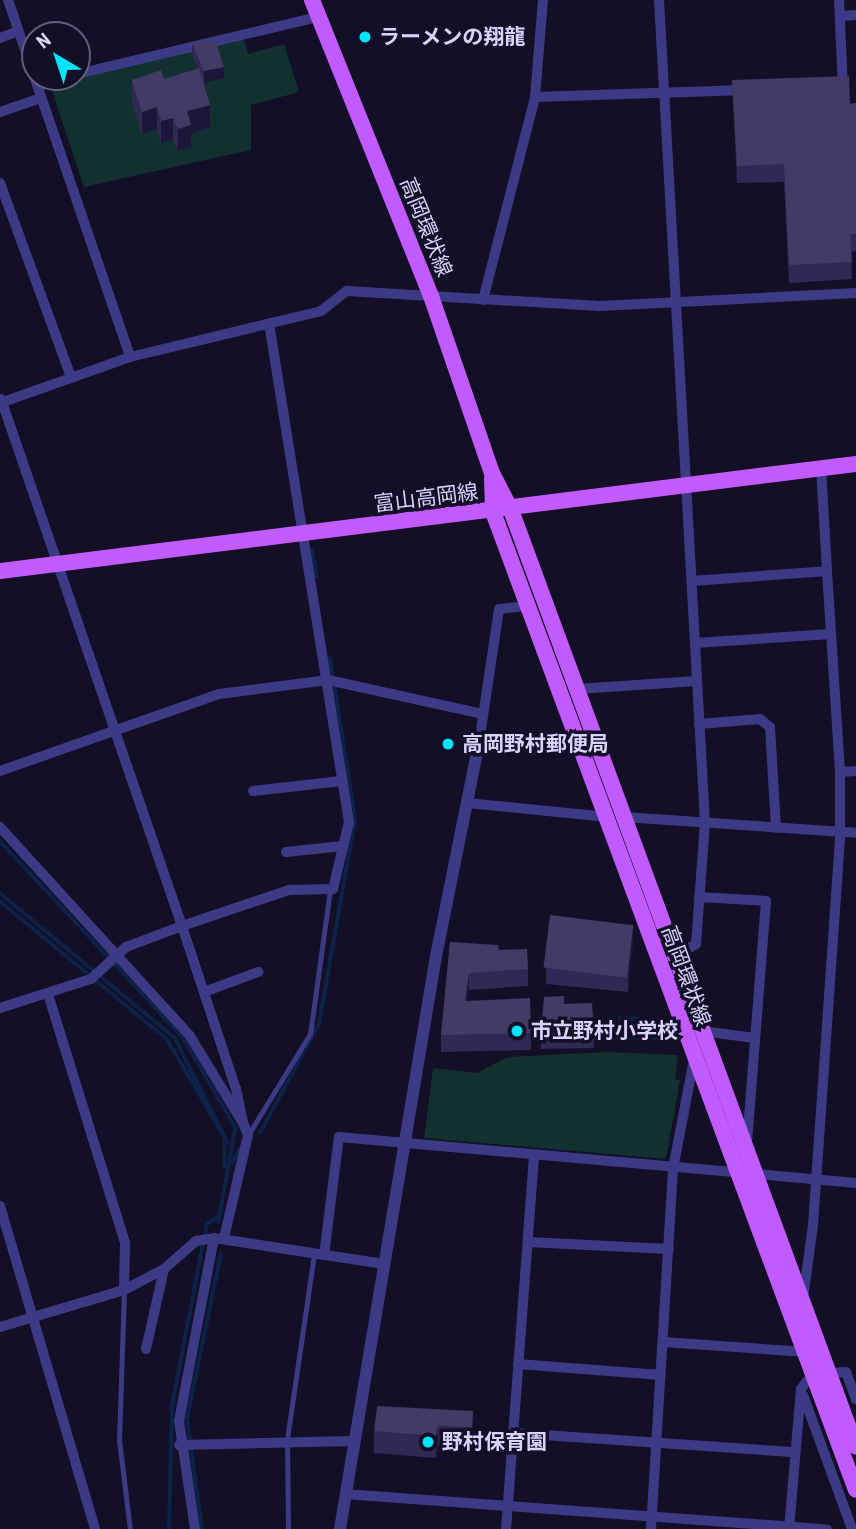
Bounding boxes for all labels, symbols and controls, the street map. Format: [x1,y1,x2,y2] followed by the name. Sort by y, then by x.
[21,21,91,91] north arrow
[379,24,526,50] place label: ラーメンの翔龍
[32,28,55,53] text: N
[357,29,373,45] marker: ラーメンの翔龍
[395,174,457,280] street label: 高岡環状線
[372,479,480,517] street label: 富山高岡線
[462,731,609,757] place label: 高岡野村郵便局
[440,736,456,752] marker: 高岡野村郵便局
[656,922,716,1030] street label: 高岡環状線
[531,1018,678,1044] place label: 市立野村小学校
[509,1023,525,1039] marker: 市立野村小学校
[442,1429,547,1455] place label: 野村保育園
[420,1434,436,1450] marker: 野村保育園

